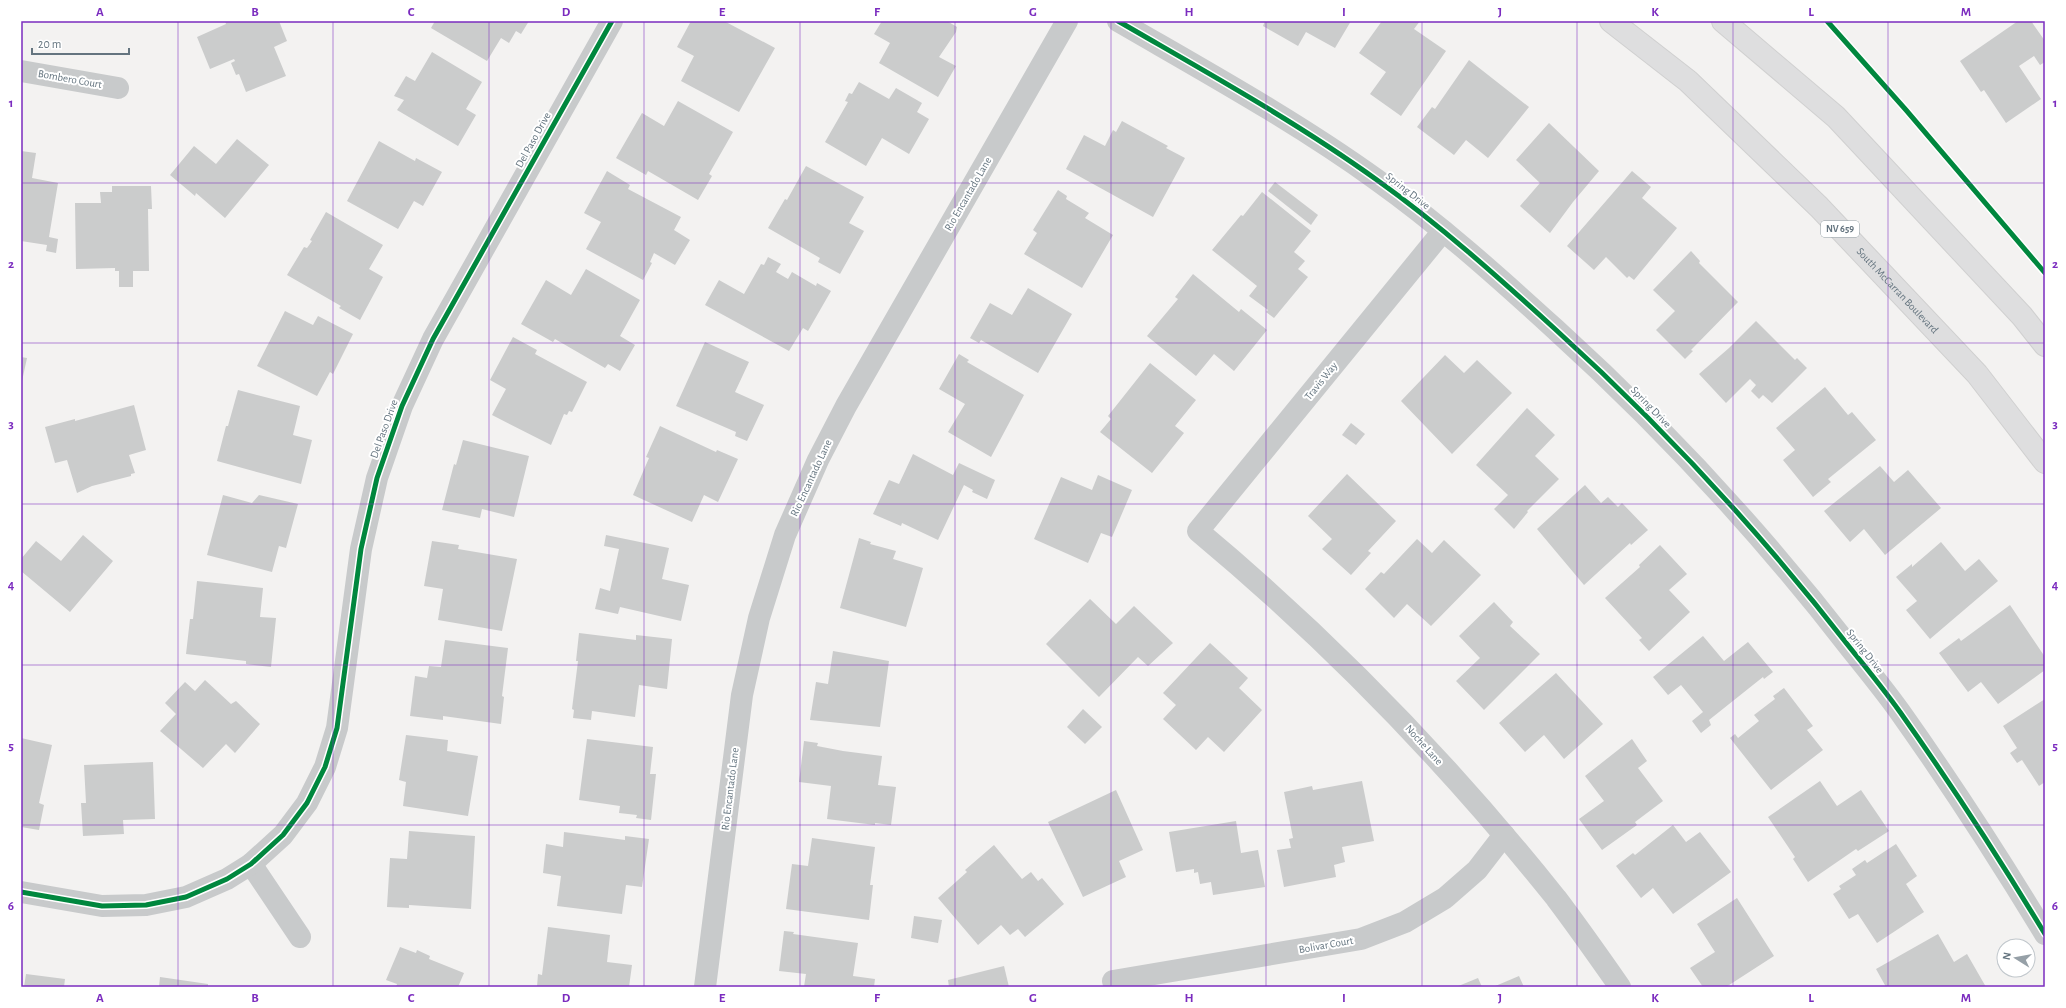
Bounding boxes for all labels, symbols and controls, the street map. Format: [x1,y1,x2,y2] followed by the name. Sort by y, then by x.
[96,6,104,19] text: A
[251,6,259,19] text: B
[408,6,415,19] text: C
[562,6,571,19] text: D
[719,6,726,19] text: E
[874,6,881,19] text: F
[1029,6,1037,19] text: G
[1184,6,1194,19] text: H
[1342,6,1346,19] text: I
[1498,6,1502,19] text: J
[1651,6,1659,19] text: K
[1808,6,1814,19] text: L
[1961,6,1971,19] text: M
[32,30,129,56] scale bar
[38,38,61,50] text: 20 m
[37,68,103,90] street label: Bombero Court
[9,97,13,110] text: 1
[2053,97,2057,110] text: 1
[513,110,553,170] street label: Del Paso Drive
[942,155,994,233] street label: Rio Encantado Lane
[1384,170,1432,212] street label: Spring Drive
[1821,221,1859,237] road number: NV 659
[1855,245,1941,335] street label: South McCarran Boulevard
[8,258,14,271] text: 2
[2052,258,2058,271] text: 2
[1303,360,1340,402] street label: Travis Way
[1629,384,1673,430] street label: Spring Drive
[368,398,400,460] street label: Del Paso Drive
[8,418,14,431] text: 3
[2052,418,2058,431] text: 3
[788,438,834,518] street label: Rio Encantado Lane
[8,579,15,592] text: 4
[2052,579,2059,592] text: 4
[1844,627,1886,675] street label: Spring Drive
[1403,723,1445,767] street label: Noche Lane
[8,740,14,753] text: 5
[2052,740,2058,753] text: 5
[719,747,741,831] street label: Rio Encantado Lane
[8,900,14,913] text: 6
[2052,900,2058,913] text: 6
[1298,935,1354,955] street label: Bolivar Court
[1996,938,2036,978] north arrow
[2001,951,2013,961] text: N
[96,992,104,1005] text: A
[251,992,259,1005] text: B
[408,992,415,1005] text: C
[562,992,571,1005] text: D
[719,992,726,1005] text: E
[874,992,881,1005] text: F
[1029,992,1037,1005] text: G
[1184,992,1194,1005] text: H
[1342,992,1346,1005] text: I
[1498,992,1502,1005] text: J
[1651,992,1659,1005] text: K
[1808,992,1814,1005] text: L
[1961,992,1971,1005] text: M

